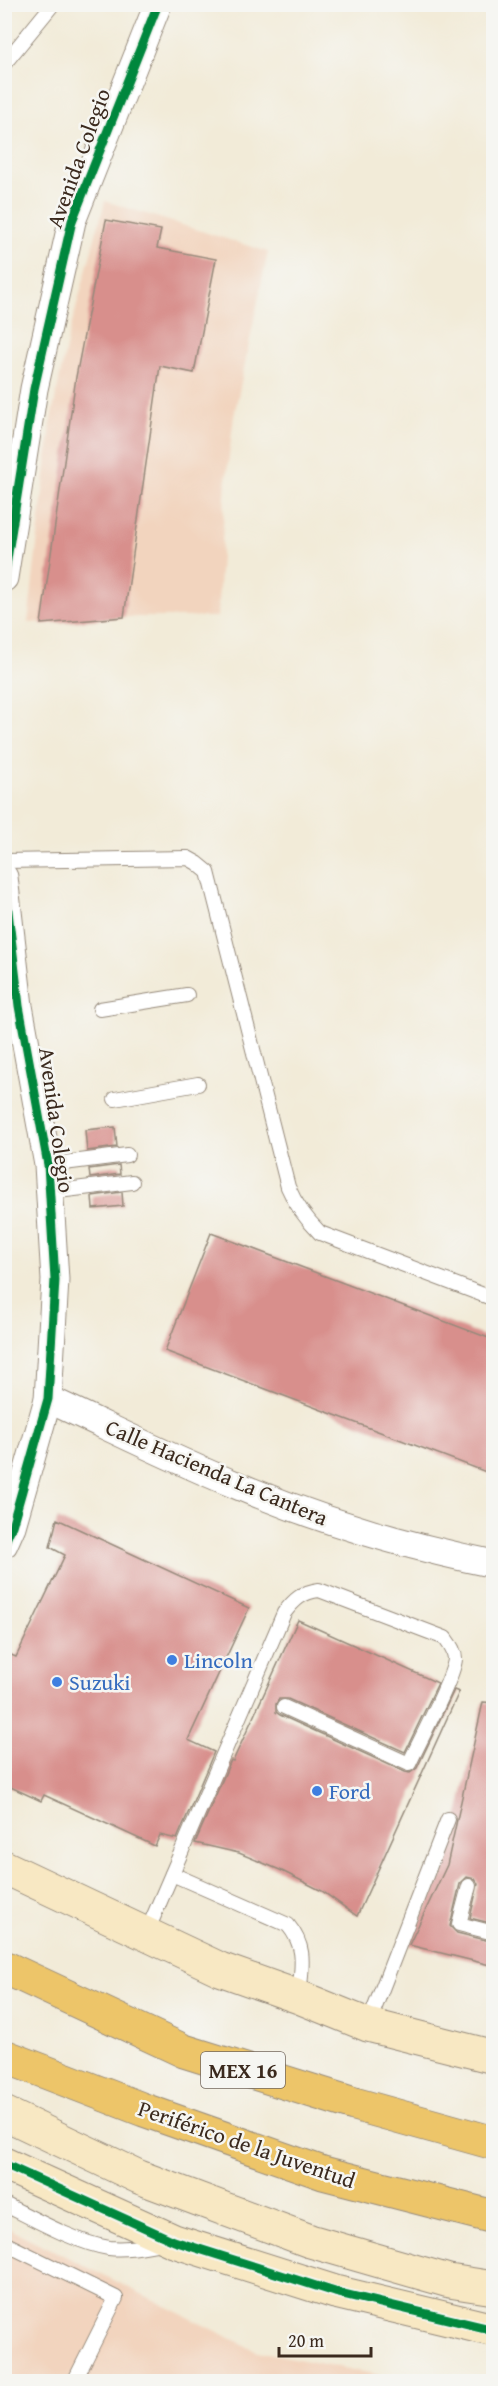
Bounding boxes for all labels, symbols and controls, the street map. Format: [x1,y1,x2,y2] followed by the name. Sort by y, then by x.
[38,84,118,232] street label: Avenida Colegio
[31,1045,83,1195] street label: Avenida Colegio
[101,1411,334,1534] street label: Calle Hacienda La Cantera
[184,1644,253,1676] place label: Lincoln
[165,1653,179,1667] marker: Lincoln
[69,1666,131,1698] place label: Suzuki
[50,1675,64,1689] marker: Suzuki
[329,1775,371,1807] place label: Ford
[310,1784,324,1798] marker: Ford
[201,2052,285,2088] road number: MEX 16
[134,2092,360,2196] street label: Periférico de la Juventud
[279,2320,370,2358] scale bar
[288,2327,324,2354] text: 20 m

